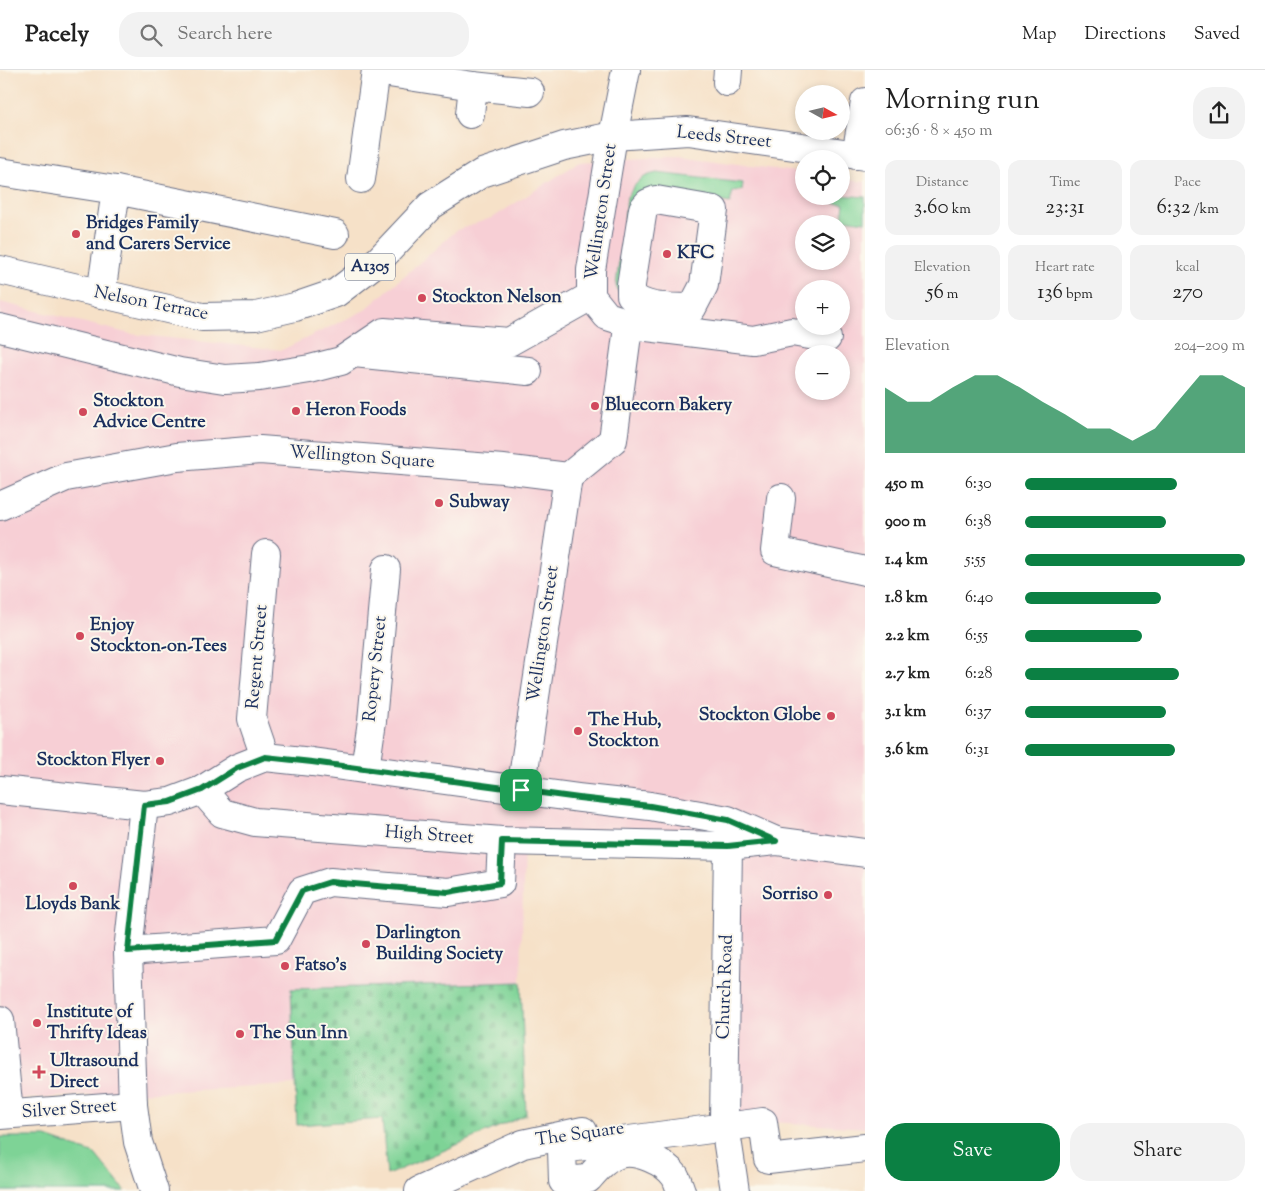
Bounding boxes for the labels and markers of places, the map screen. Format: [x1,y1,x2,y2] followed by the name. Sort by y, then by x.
[86,211,231,258] place label: Bridges Family and Carers Service
[70,228,82,240] marker: Bridges Family and Carers Service
[677,241,715,267] place label: KFC
[661,248,673,260] marker: KFC
[432,285,562,311] place label: Stockton Nelson
[416,292,428,304] marker: Stockton Nelson
[93,389,206,436] place label: Stockton Advice Centre
[605,393,732,419] place label: Bluecorn Bakery
[306,398,406,424] place label: Heron Foods
[589,400,601,412] marker: Bluecorn Bakery
[290,405,302,417] marker: Heron Foods
[77,406,89,418] marker: Stockton Advice Centre
[449,490,510,516] place label: Subway
[433,497,445,509] marker: Subway
[90,613,227,660] place label: Enjoy Stockton-on-Tees
[74,630,86,642] marker: Enjoy Stockton-on-Tees
[699,703,822,729] place label: Stockton Globe
[588,708,662,755] place label: The Hub, Stockton
[825,710,837,722] marker: Stockton Globe
[572,725,584,737] marker: The Hub, Stockton
[37,748,150,774] place label: Stockton Flyer
[154,755,166,767] marker: Stockton Flyer
[500,769,542,811] pin
[67,880,79,892] marker: Lloyds Bank
[762,882,818,908] place label: Sorriso
[822,889,834,901] marker: Sorriso
[26,892,121,918] place label: Lloyds Bank
[376,921,503,968] place label: Darlington Building Society
[360,938,372,950] marker: Darlington Building Society
[295,953,347,979] place label: Fatso's
[279,960,291,972] marker: Fatso's
[47,1000,147,1047] place label: Institute of Thrifty Ideas
[31,1017,43,1029] marker: Institute of Thrifty Ideas
[250,1021,348,1047] place label: The Sun Inn
[234,1028,246,1040] marker: The Sun Inn
[50,1049,139,1096] place label: Ultrasound Direct
[32,1065,46,1079] marker: Ultrasound Direct

